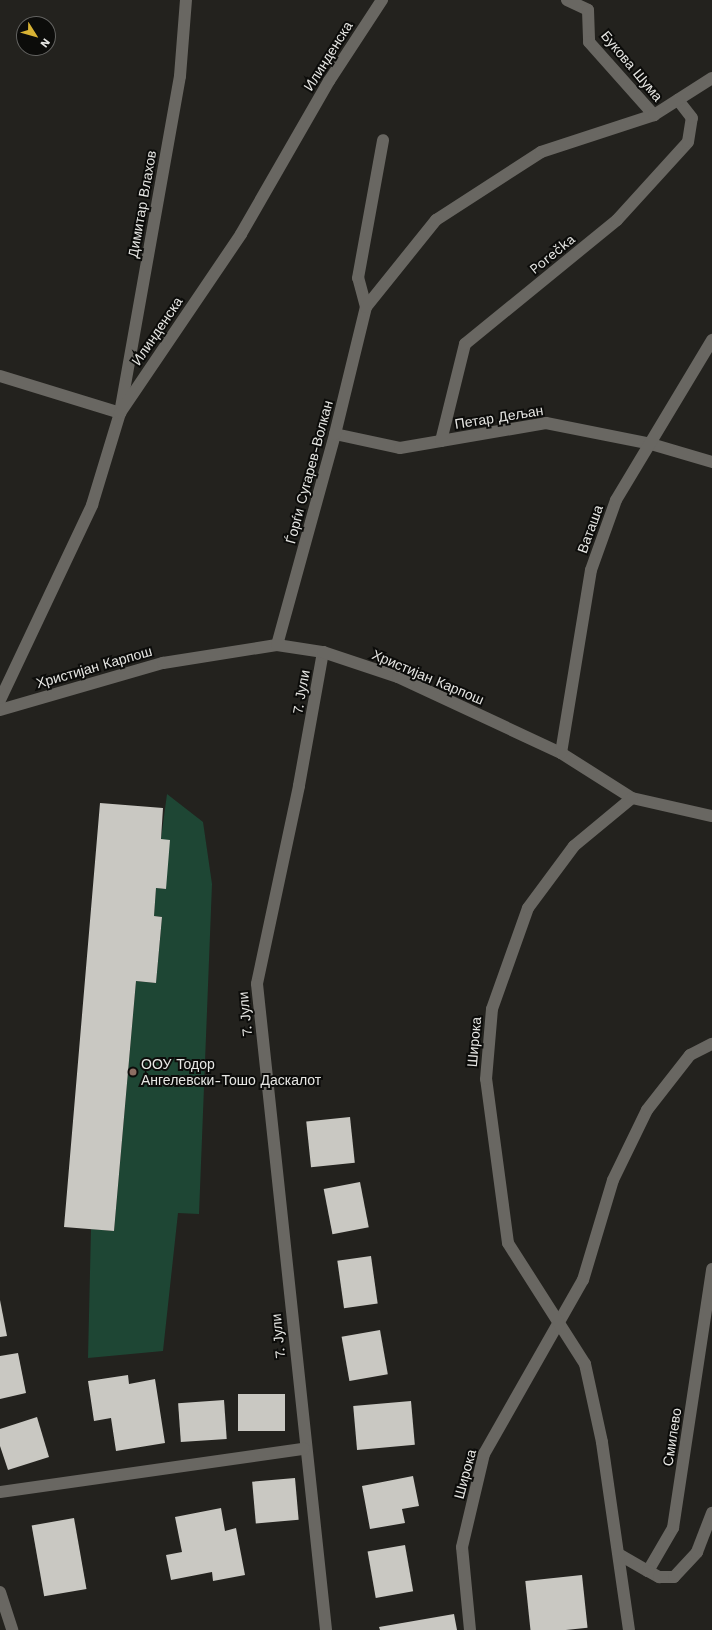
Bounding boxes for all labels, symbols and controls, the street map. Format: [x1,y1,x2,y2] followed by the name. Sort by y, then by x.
[16,16,56,56] north arrow
[300,18,356,94] street label: Илинденска
[598,27,666,105] street label: Букова Шума
[38,36,53,50] text: N
[124,149,160,259] street label: Димитар Влахов
[526,230,578,278] street label: Porečka
[128,294,186,368] street label: Илинденска
[282,399,336,545] street label: Ѓорѓи Сугарев-Волкан
[454,402,544,432] street label: Петар Дељан
[574,503,606,555] street label: Ваташа
[34,642,154,692] street label: Христијан Карпош
[370,646,486,708] street label: Христијан Карпош
[289,669,313,715] street label: 7. Јули
[234,991,256,1037] street label: 7. Јули
[463,1016,485,1068] street label: Широка
[141,1056,321,1088] place label: ООУ Тодор Ангелевски-Тошо Даскалот
[128,1067,138,1077] marker: ООУ Тодор Ангелевски-Тошо Даскалот
[267,1313,289,1359] street label: 7. Јули
[659,1407,685,1467] street label: Смилево
[450,1447,480,1501] street label: Широка

